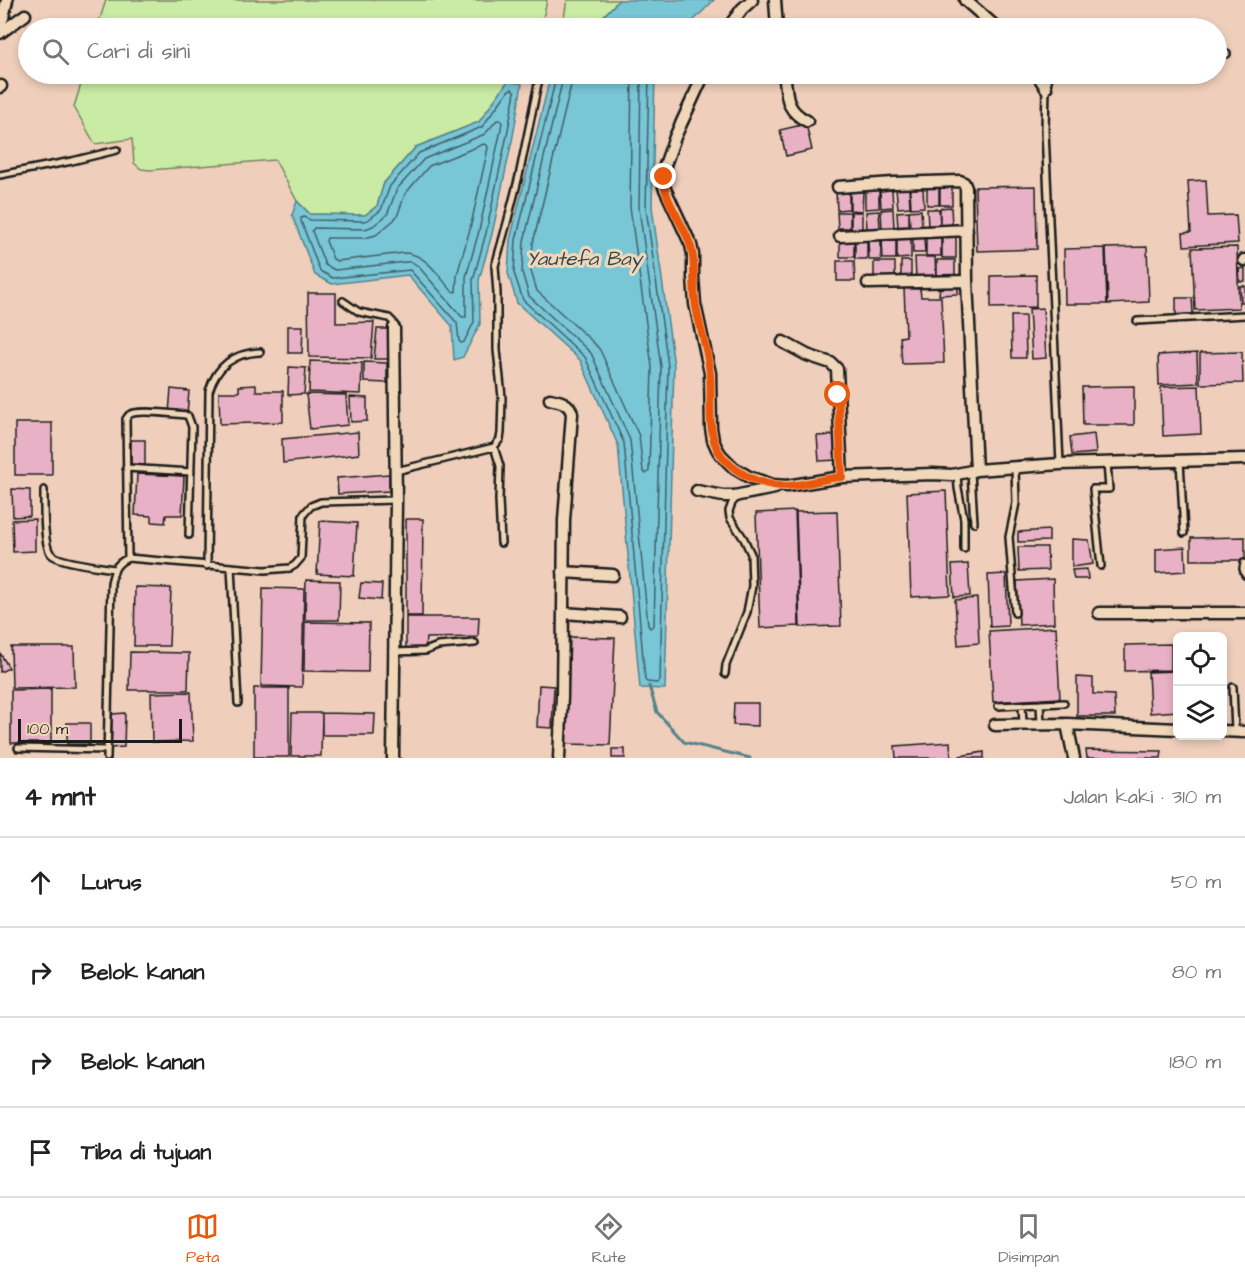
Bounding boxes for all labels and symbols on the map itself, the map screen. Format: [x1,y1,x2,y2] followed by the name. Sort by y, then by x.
[650,163,676,189] route end
[526,245,644,274] water label: Yautefa Bay
[824,381,850,407] route start
[18,716,182,744] scale bar

